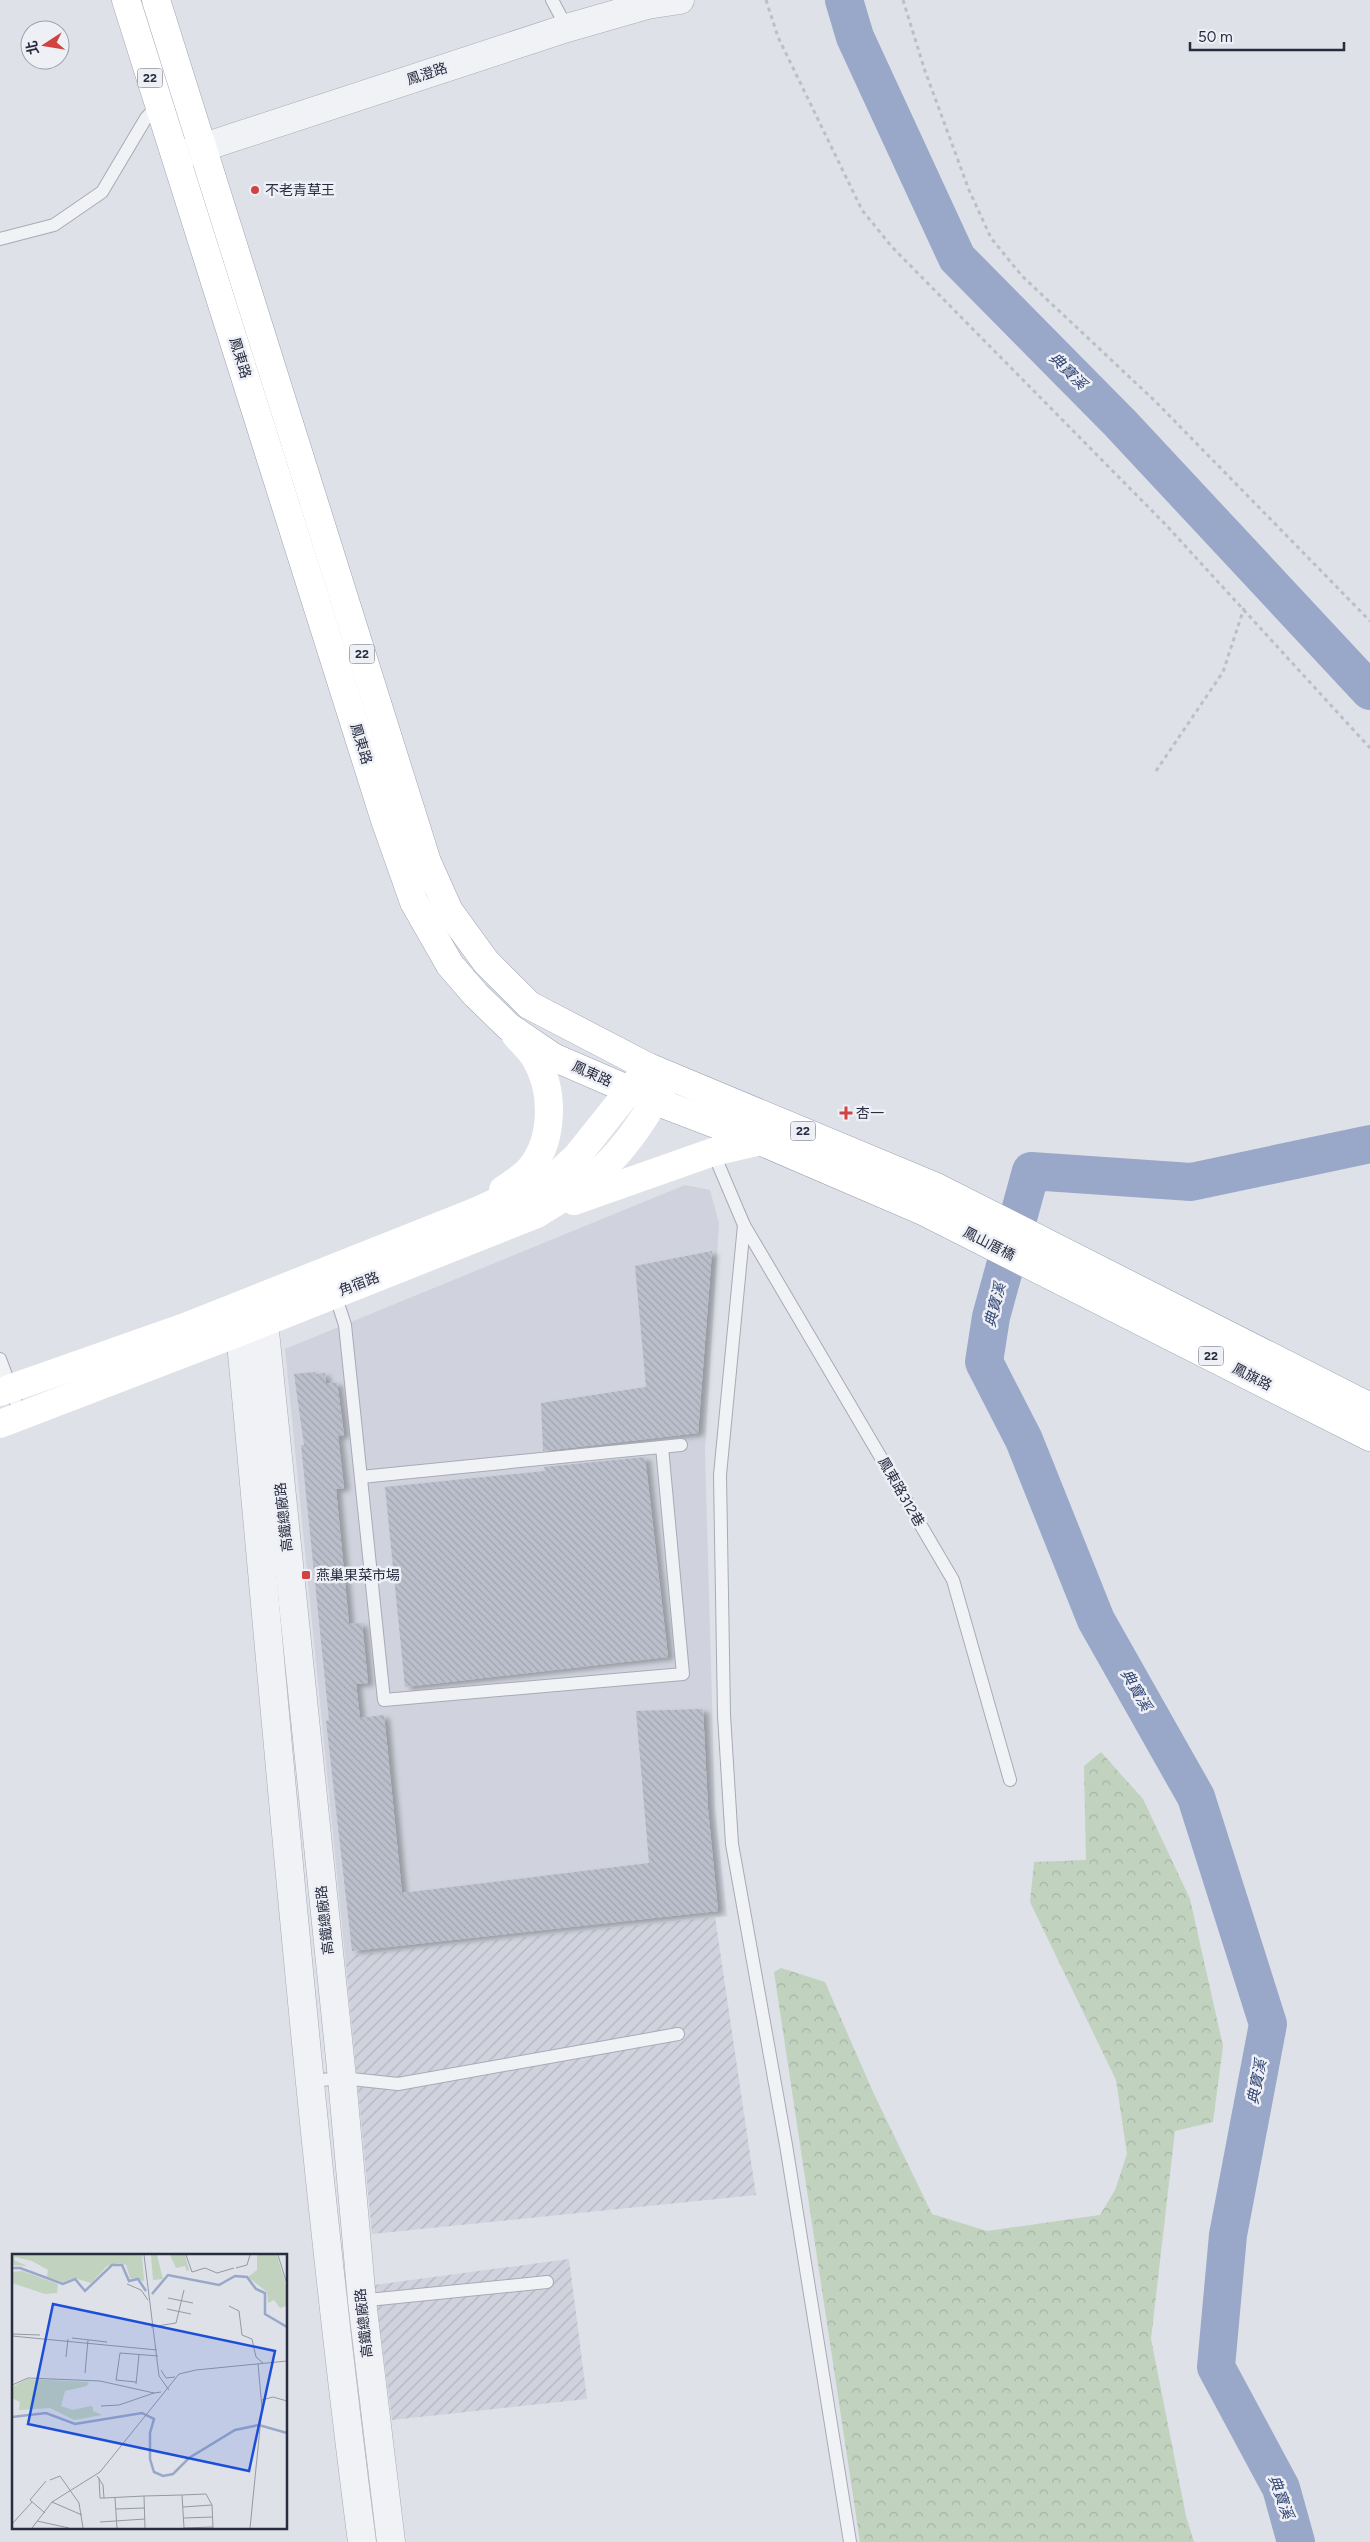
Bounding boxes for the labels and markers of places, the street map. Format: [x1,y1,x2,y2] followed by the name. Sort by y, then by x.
[265,182,335,199] place label: 不老青草王
[249,184,261,196] marker: 不老青草王
[856,1105,884,1122] place label: 杏一
[840,1107,852,1119] marker: 杏一
[316,1567,400,1584] place label: 燕巢果菜市場
[300,1569,312,1581] marker: 燕巢果菜市場

